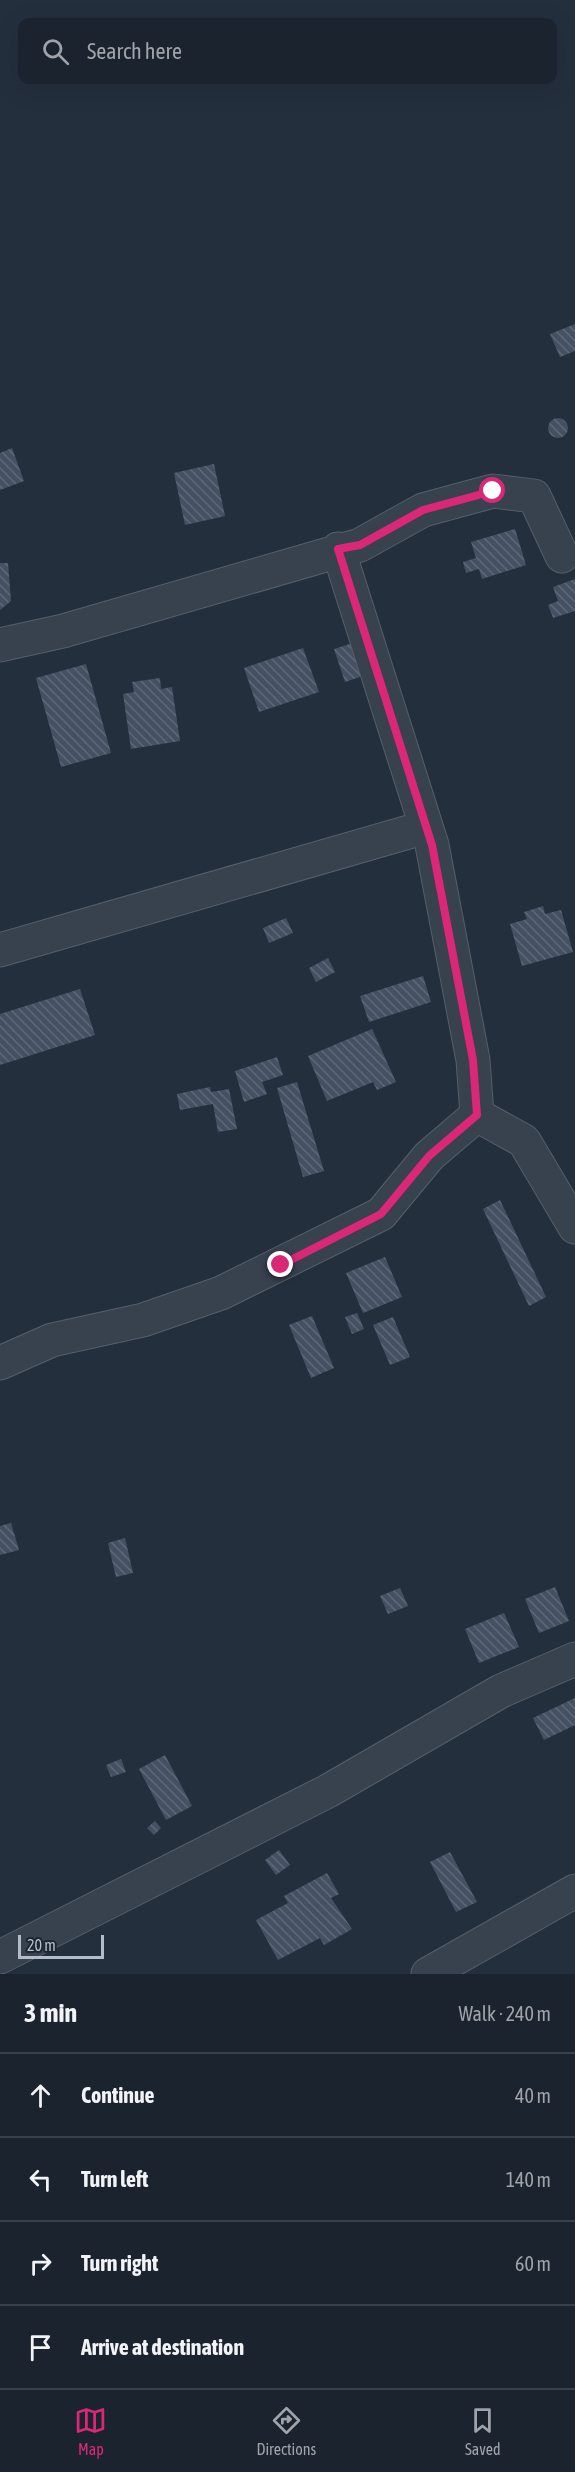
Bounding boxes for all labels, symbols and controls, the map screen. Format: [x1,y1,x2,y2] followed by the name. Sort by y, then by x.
[18,18,557,84] search box
[39,35,72,68] icon: search
[87,38,182,64] text: Search here
[479,477,505,503] route start
[267,1251,293,1277] route end
[18,1932,104,1960] scale bar
[27,1936,56,1954] text: 20 m
[24,1998,77,2028] text: 3 min
[459,2002,551,2025] text: Walk · 240 m
[24,2079,57,2112] icon: ahead
[81,2082,155,2108] text: Continue
[515,2084,551,2107] text: 40 m
[24,2163,57,2196] icon: left
[81,2166,148,2192] text: Turn left
[506,2168,551,2191] text: 140 m
[24,2247,57,2280] icon: right
[81,2250,158,2276] text: Turn right
[515,2252,551,2275] text: 60 m
[24,2331,57,2364] icon: arrive
[81,2334,244,2360] text: Arrive at destination
[74,2404,107,2458] tab: Map
[256,2404,316,2458] tab: Directions
[465,2404,500,2458] tab: Saved

